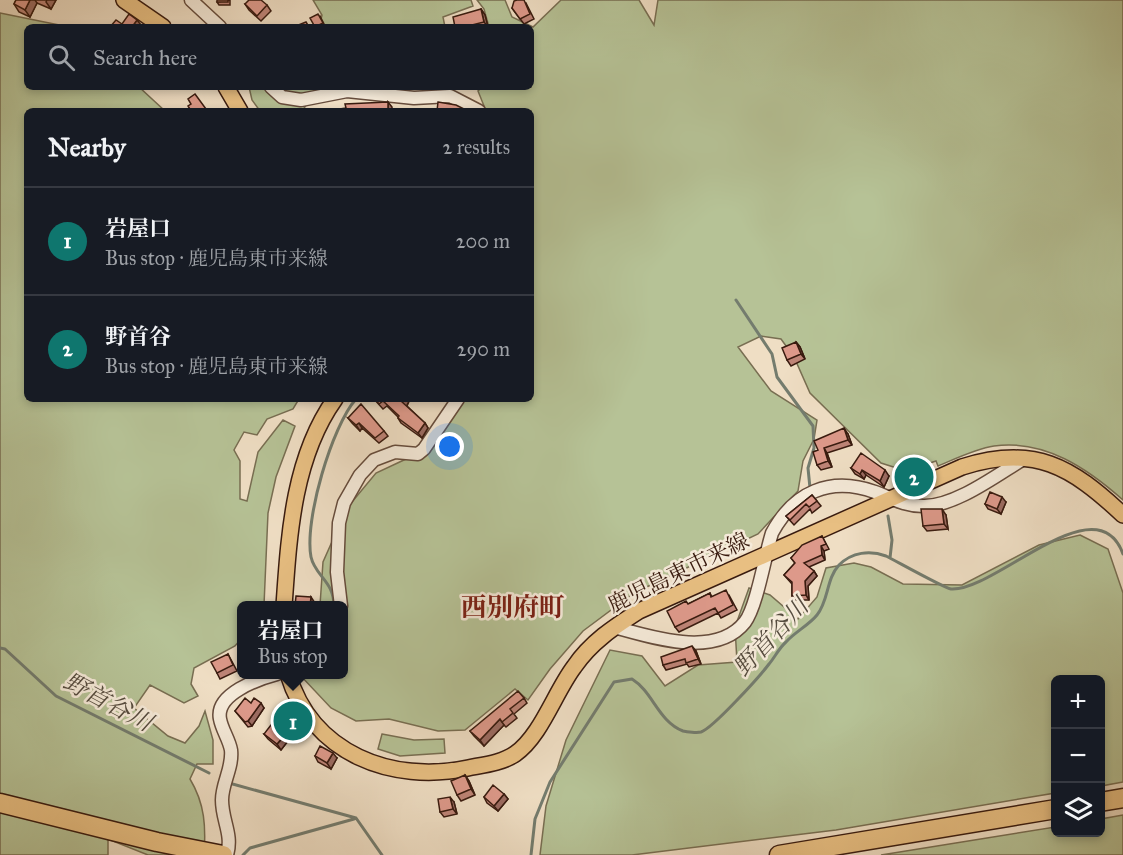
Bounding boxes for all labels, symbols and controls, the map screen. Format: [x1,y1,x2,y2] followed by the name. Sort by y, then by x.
[24,24,534,90] search box
[45,41,78,74] icon: search
[93,44,197,71] text: Search here
[48,131,126,163] text: Nearby
[442,135,510,159] text: 2 results
[105,215,171,242] text: 岩屋口
[64,229,71,253] text: 1
[456,229,510,253] text: 200 m
[105,246,328,270] text: Bus stop · 鹿児島東市来線
[105,323,171,350] text: 野首谷
[63,337,72,361] text: 2
[457,337,510,361] text: 290 m
[105,354,328,378] text: Bus stop · 鹿児島東市来線
[435,432,464,461] your location
[894,454,934,500] pin: 2
[603,527,753,618] street label: 鹿児島東市来線
[727,589,817,682] water label: 野首谷川
[461,591,565,623] district label: 西別府町
[237,601,348,679] popup
[257,617,323,644] text: 岩屋口
[257,644,328,668] text: Bus stop
[59,666,160,739] water label: 野首谷川
[1051,675,1105,837] map controls
[1051,675,1105,729] button: +
[274,698,312,744] pin: 1
[1051,729,1105,783] button: −
[1051,783,1105,837] button: layers

